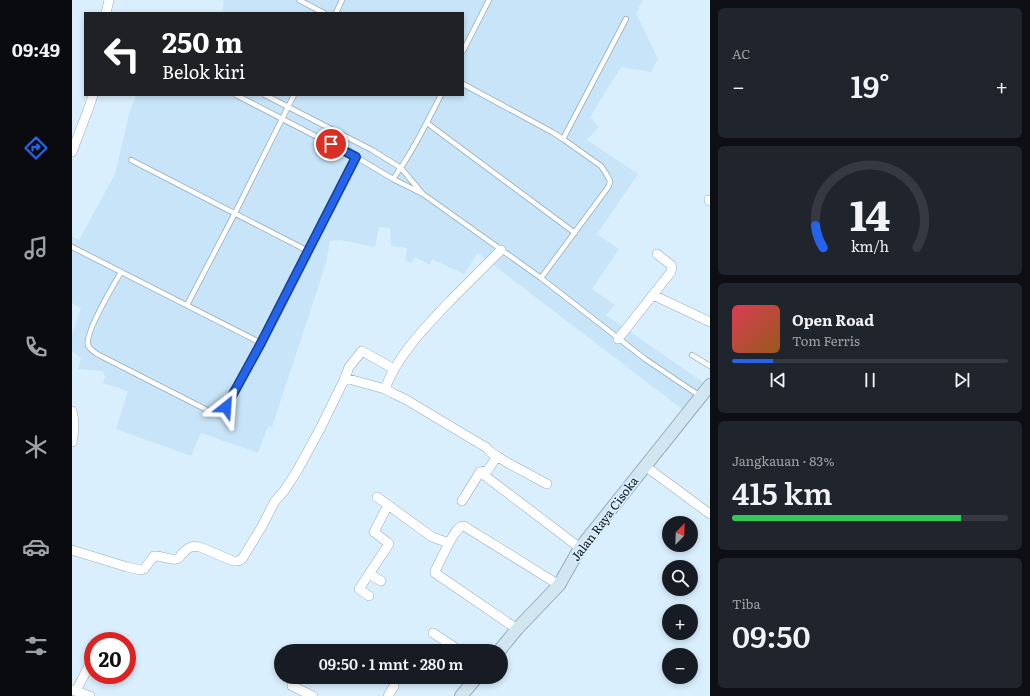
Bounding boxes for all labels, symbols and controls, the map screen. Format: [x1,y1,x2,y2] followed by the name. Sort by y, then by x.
[162,20,243,62] text: 250 m
[96,28,148,80] icon: left
[12,36,60,63] text: 09:49
[732,44,750,63] text: AC
[162,58,245,85] text: Belok kiri
[850,63,890,107] text: 19°
[732,69,745,102] text: −
[995,69,1008,102] text: +
[314,127,348,161] pin
[320,133,342,155] icon: arrive
[22,134,50,162] icon: directions
[850,182,890,244] text: 14
[22,234,50,262] icon: music
[851,235,890,256] text: km/h
[792,308,874,331] text: Open Road
[792,331,860,350] text: Tom Ferris
[22,333,50,361] icon: phone
[767,369,789,391] icon: previous
[859,369,881,391] icon: pause
[951,369,973,391] icon: next
[205,386,247,428] position arrow
[22,433,50,461] icon: climate
[732,451,834,470] text: Jangkauan · 83%
[732,470,833,514] text: 415 km
[566,472,642,564] street label: Jalan Raya Cisoka
[662,516,698,552] north arrow
[662,516,698,684] map controls
[22,533,50,561] icon: car
[662,560,698,596] button: search
[732,594,760,613] text: Tiba
[662,604,698,640] button: +
[732,613,810,657] text: 09:50
[22,632,50,660] icon: filters
[84,632,136,684] speed limit sign: 20
[662,648,698,684] button: −
[319,652,463,675] text: 09:50 · 1 mnt · 280 m

